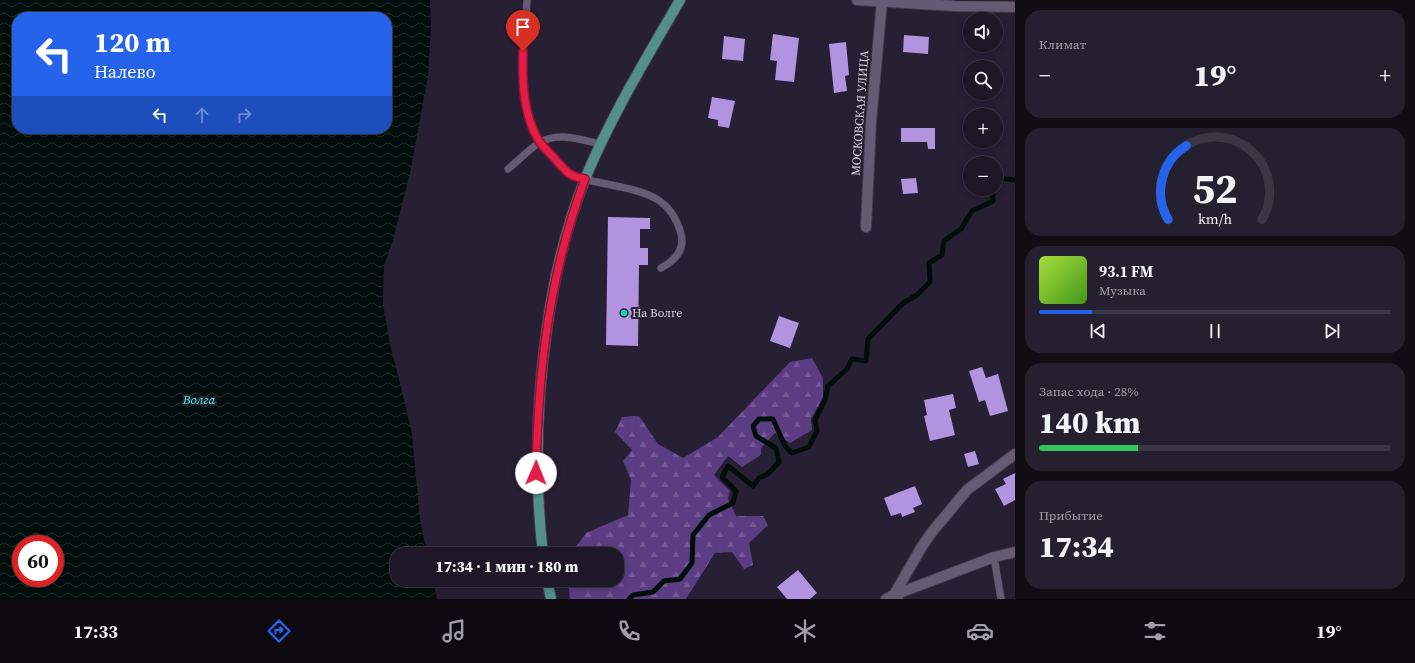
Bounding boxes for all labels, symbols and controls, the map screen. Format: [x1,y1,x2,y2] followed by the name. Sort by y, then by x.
[506,10,540,51] pin
[963,12,1003,196] map controls
[963,12,1003,52] button: sound
[512,16,534,38] icon: arrive
[94,23,171,61] text: 120 m
[28,28,80,80] icon: left
[1039,36,1086,53] text: Климат
[848,50,872,176] street label: МОСКОВСКАЯ УЛИЦА
[1194,55,1236,96] text: 19°
[94,59,156,84] text: Налево
[963,60,1003,100] button: search
[1039,60,1051,90] text: −
[1379,60,1391,90] text: +
[149,104,171,126] icon: left
[191,104,213,126] icon: ahead
[233,104,255,126] icon: right
[963,108,1003,148] button: +
[963,156,1003,196] button: −
[1192,159,1238,216] text: 52
[1198,208,1232,228] text: km/h
[1099,261,1153,282] text: 93.1 FM
[1099,282,1146,299] text: Музыка
[632,305,682,321] place label: На Волге
[619,308,629,318] marker: На Волге
[1087,320,1109,342] icon: previous
[1204,320,1226,342] icon: pause
[1321,320,1343,342] icon: next
[1039,383,1139,400] text: Запас хода · 28%
[182,391,215,408] water label: Волга
[1039,402,1140,443] text: 140 km
[515,452,557,494] position arrow
[1039,507,1103,524] text: Прибытие
[1039,526,1114,567] text: 17:34
[12,535,64,587] speed limit sign: 60
[436,556,578,577] text: 17:34 · 1 мин · 180 m
[265,617,293,645] icon: directions
[440,617,468,645] icon: music
[615,617,643,645] icon: phone
[791,617,819,645] icon: climate
[966,617,994,645] icon: car
[1141,617,1169,645] icon: filters
[74,619,118,644] text: 17:33
[1316,619,1341,644] text: 19°

